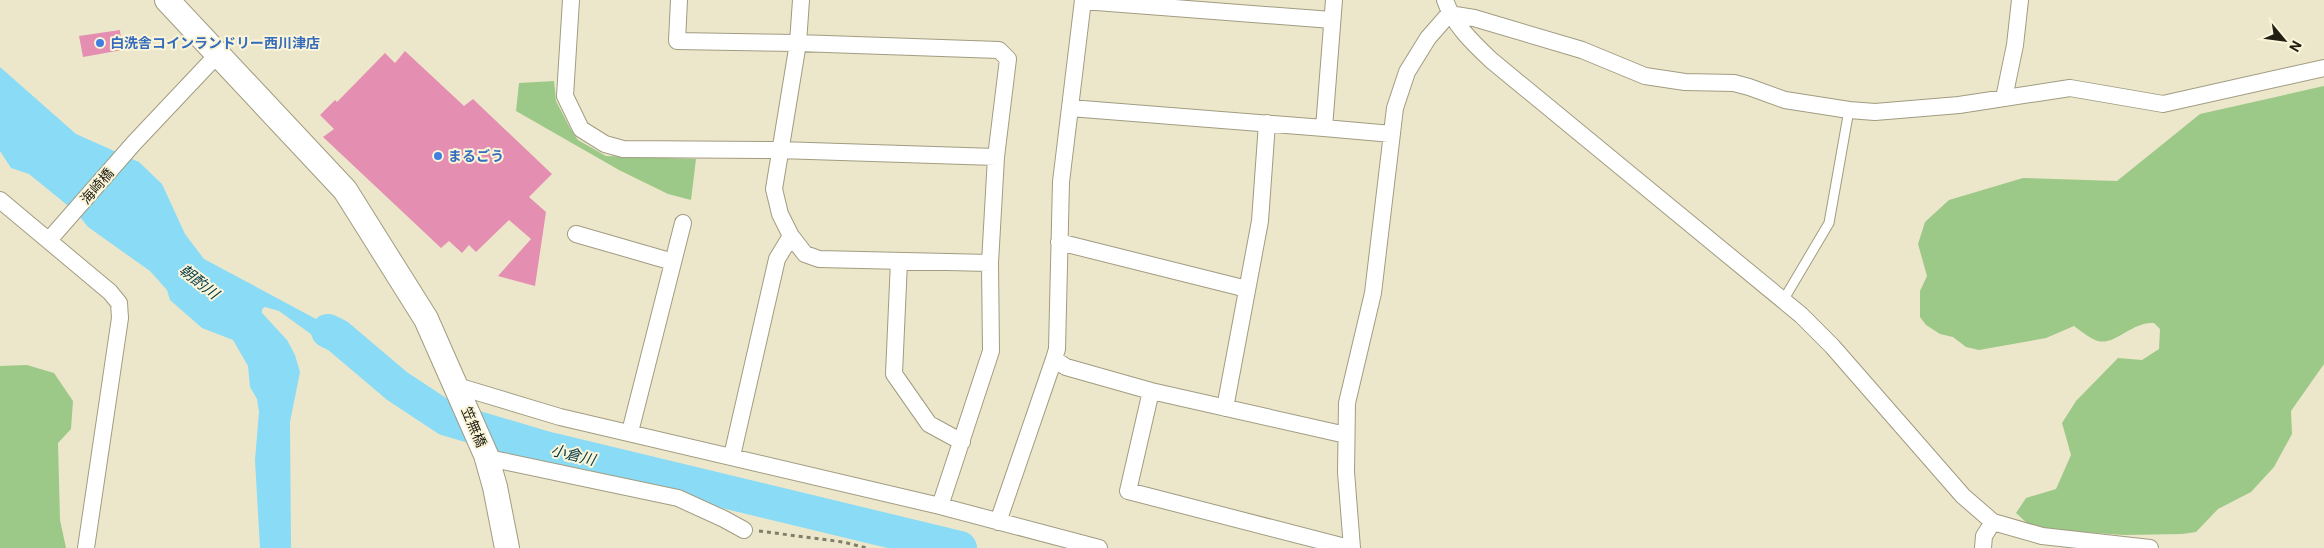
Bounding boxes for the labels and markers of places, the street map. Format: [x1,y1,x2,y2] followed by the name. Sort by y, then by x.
[110,35,320,51] place label: 白洗舎コインランドリー西川津店
[94,37,106,49] marker: 白洗舎コインランドリー西川津店
[448,148,504,164] place label: まるごう
[432,150,444,162] marker: まるごう

